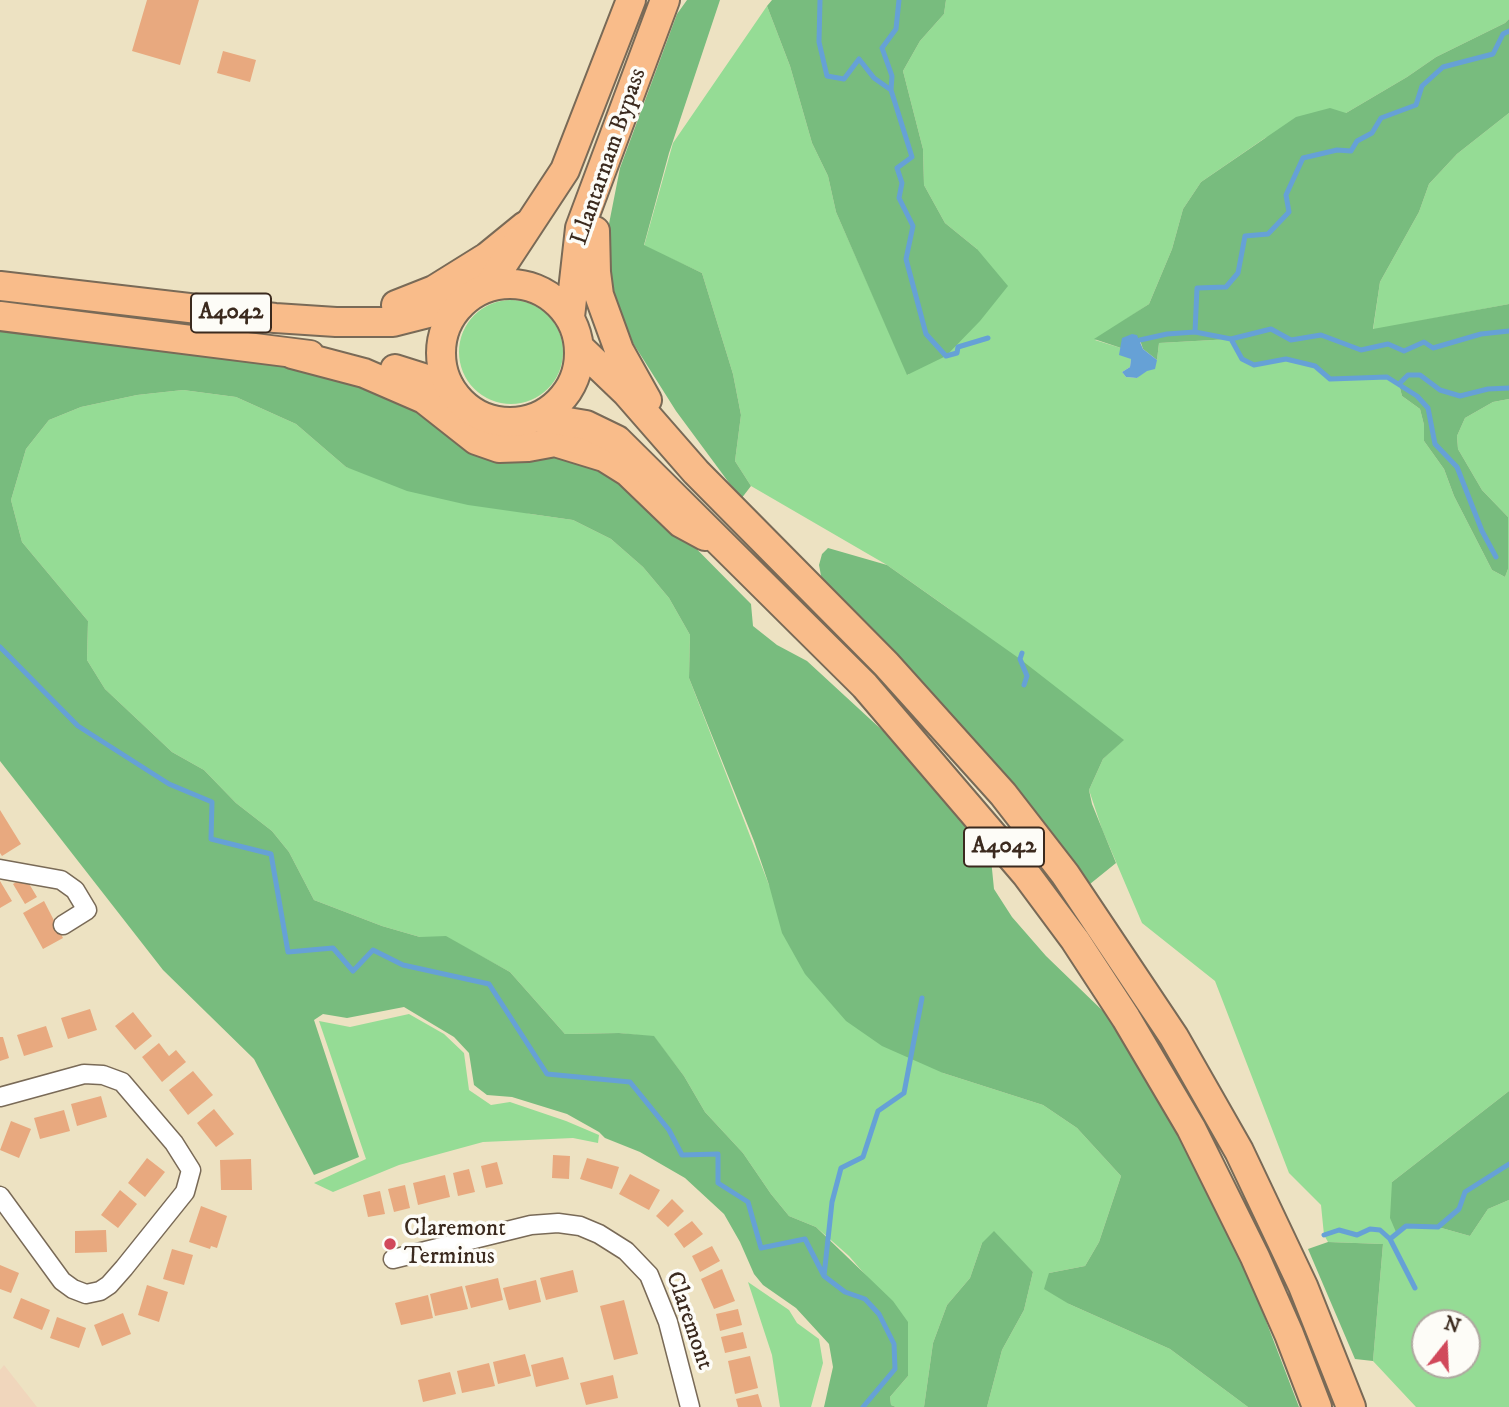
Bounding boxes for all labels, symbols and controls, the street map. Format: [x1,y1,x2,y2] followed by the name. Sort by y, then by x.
[566,65,654,249] street label: Llantarnam Bypass
[191,294,271,332] road number: A4042
[964,828,1044,866] road number: A4042
[404,1216,506,1272] place label: Claremont Terminus
[382,1236,398,1252] marker: Claremont Terminus
[658,1268,718,1374] street label: Claremont
[1411,1309,1481,1379] north arrow
[1441,1312,1463,1339] text: N

